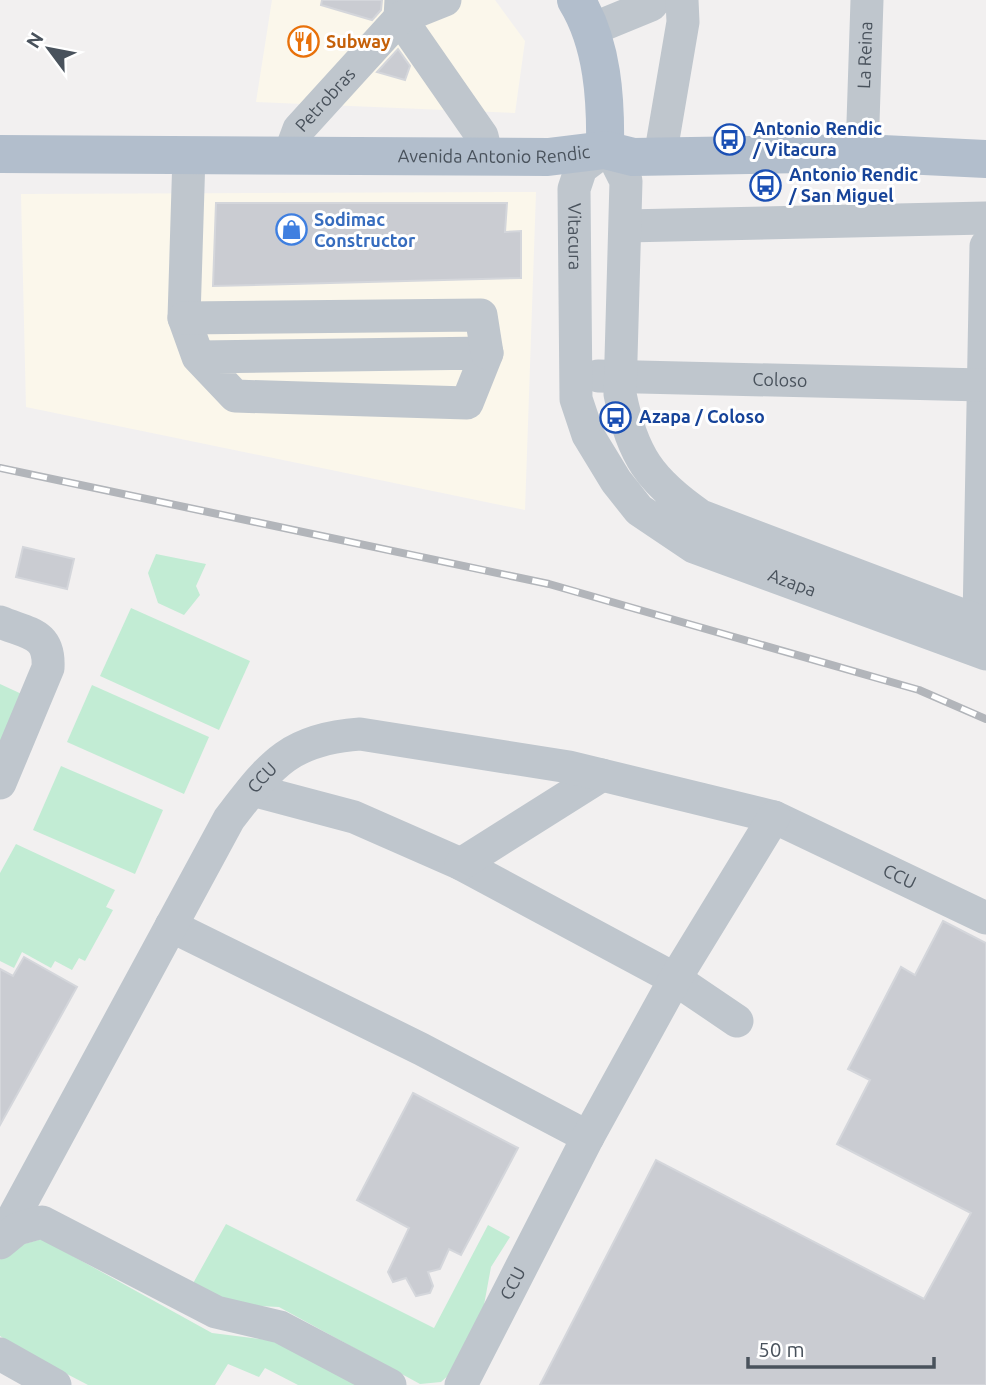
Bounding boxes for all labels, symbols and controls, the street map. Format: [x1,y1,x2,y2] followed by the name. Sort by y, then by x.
[14,14,84,84] north arrow
[853,21,875,89] street label: La Reina
[286,25,320,59] restaurant icon: Subway
[21,28,48,52] text: N
[326,31,391,51] place label: Subway
[291,63,359,135] street label: Petrobras
[752,118,882,159] place label: Antonio Rendic / Vitacura
[713,122,747,156] bus stop icon: Antonio Rendic / Vitacura
[398,141,591,166] street label: Avenida Antonio Rendic
[788,164,918,205] place label: Antonio Rendic / San Miguel
[749,168,783,202] bus stop icon: Antonio Rendic / San Miguel
[565,203,586,270] street label: Vitacura
[314,209,416,250] place label: Sodimac Constructor
[274,213,308,247] shop icon: Sodimac Constructor
[752,369,808,390] street label: Coloso
[599,400,633,434] bus stop icon: Azapa / Coloso
[639,406,765,426] place label: Azapa / Coloso
[766,564,819,600] street label: Azapa
[243,758,280,796] street label: CCU
[880,860,920,892] street label: CCU
[495,1263,529,1303] street label: CCU
[748,1326,934,1370] scale bar
[758,1337,805,1361] text: 50 m

